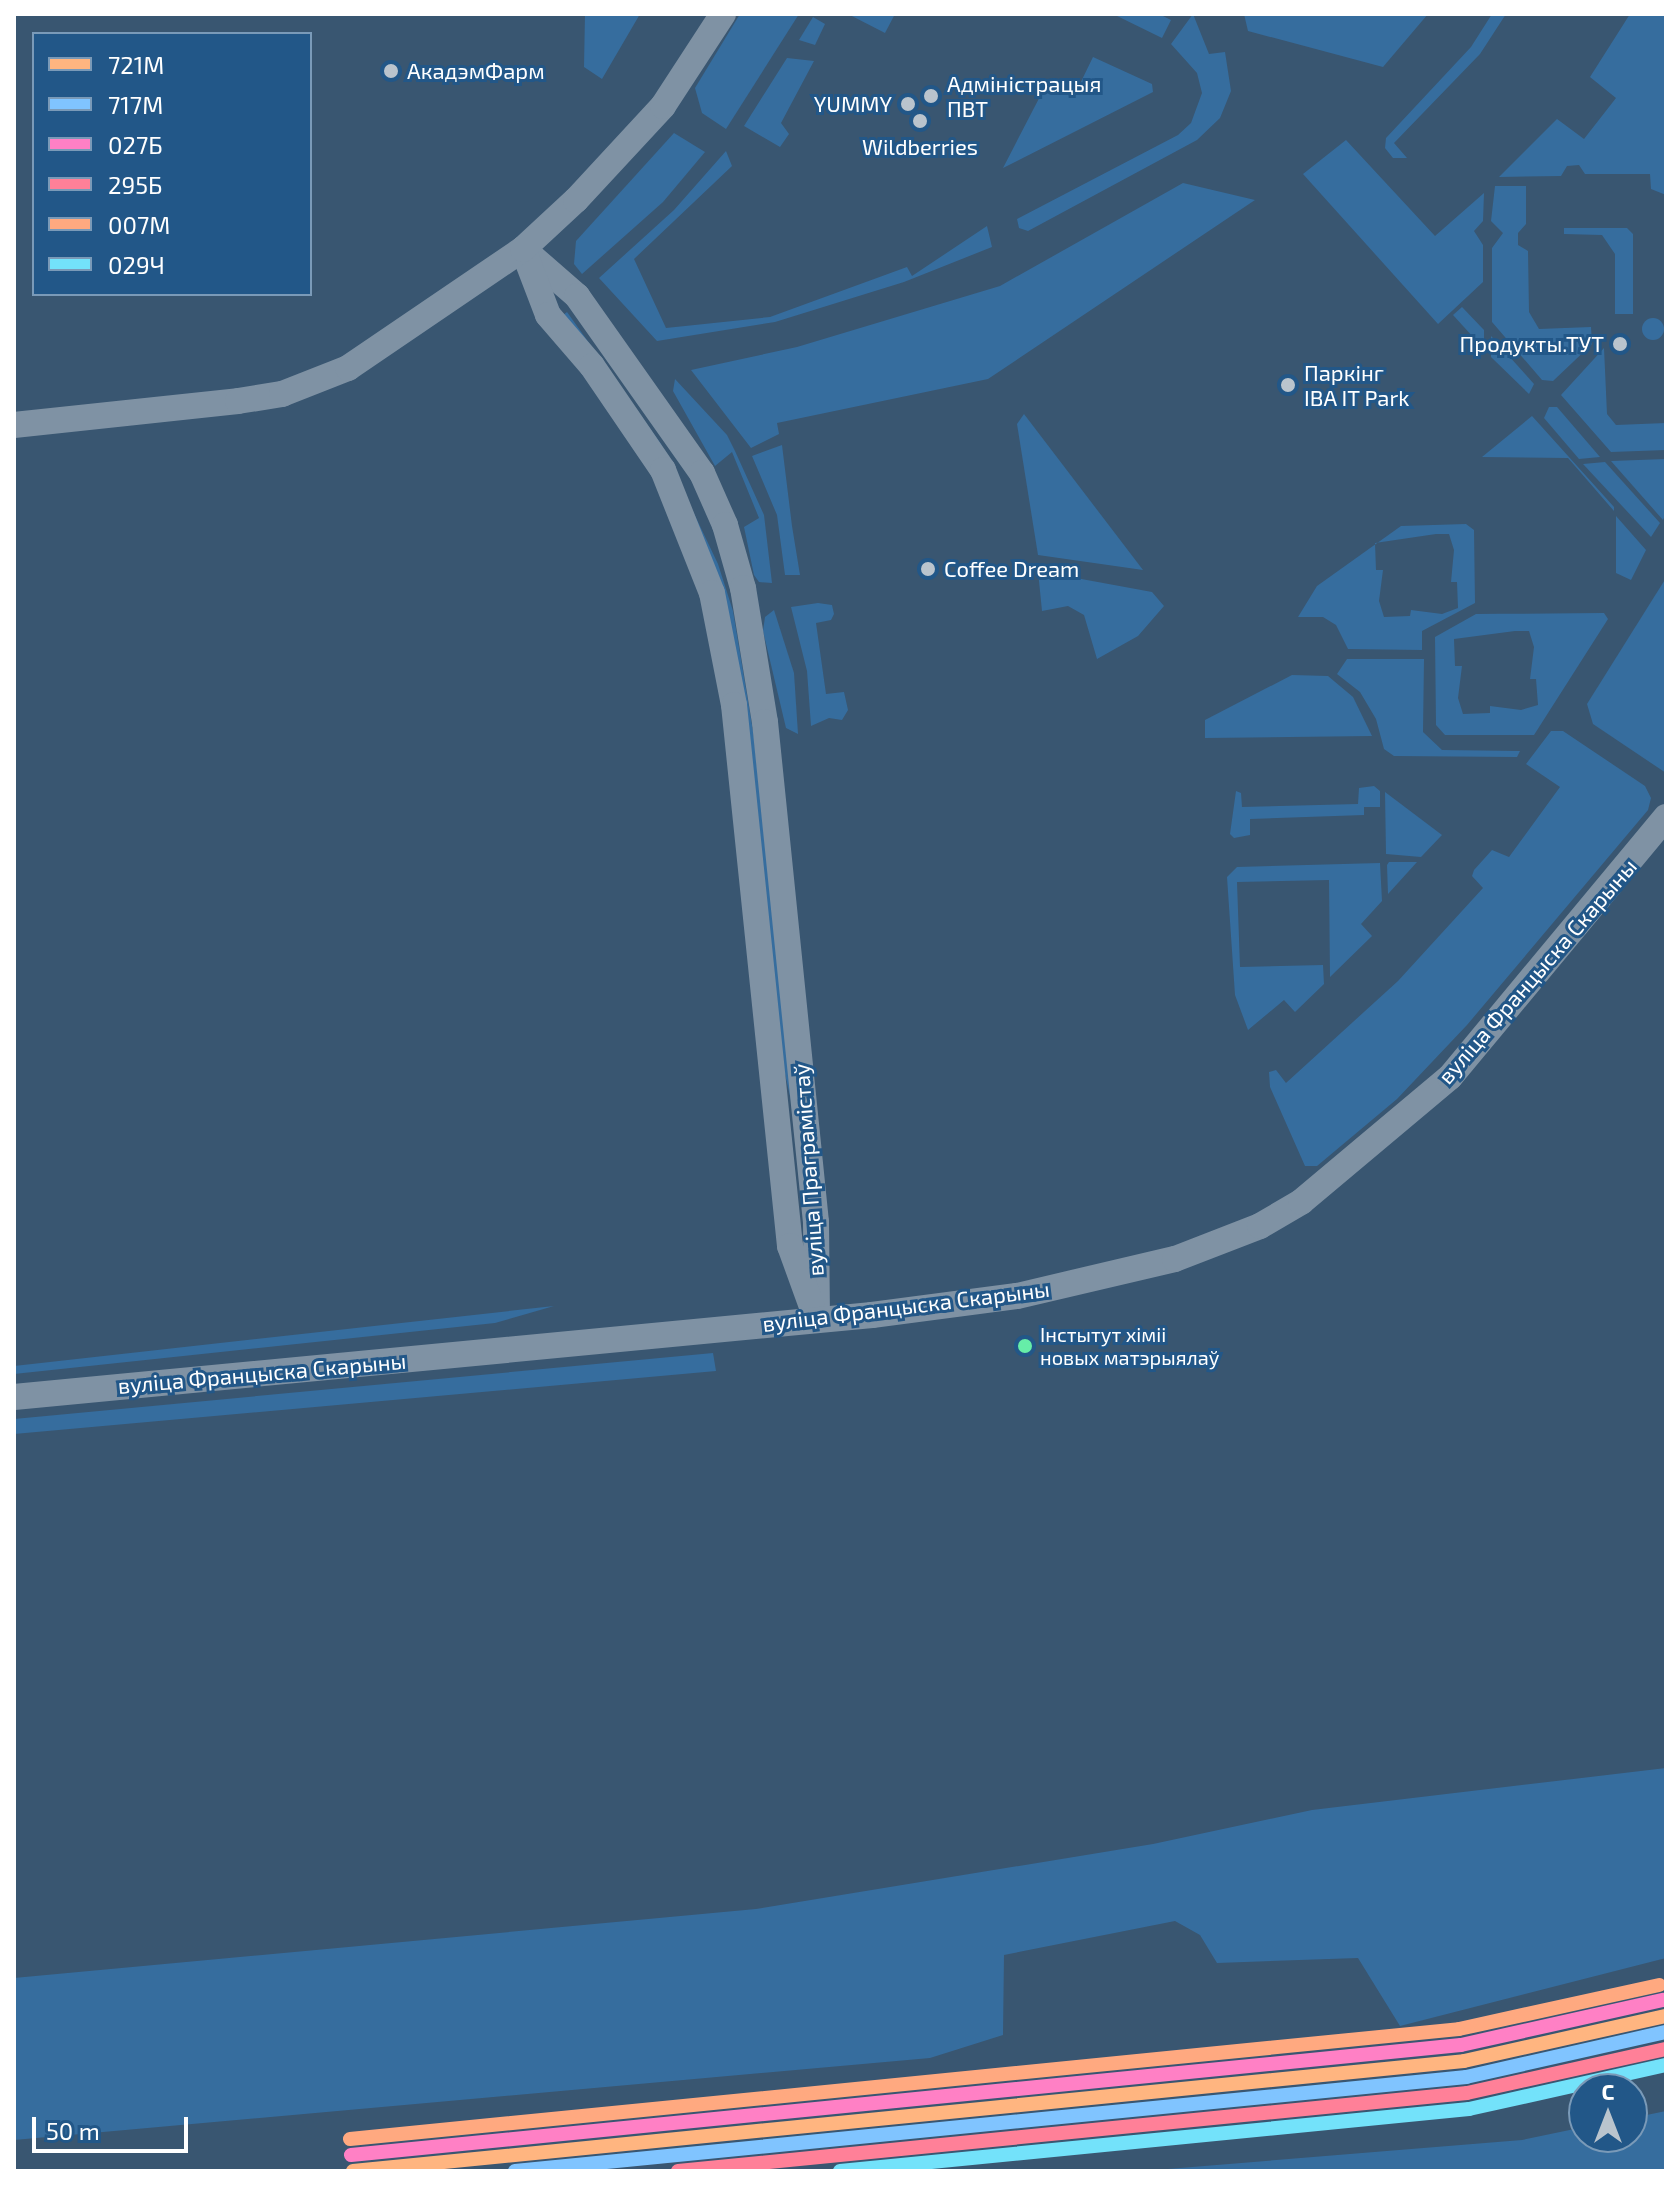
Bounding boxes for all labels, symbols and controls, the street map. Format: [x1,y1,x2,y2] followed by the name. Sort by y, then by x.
[32,32,312,296] legend
[108,50,164,79] text: 721М
[407,58,545,84] place label: АкадэмФарм
[382,62,400,80] marker: АкадэмФарм
[947,70,1101,122] place label: Адміністрацыя ПВТ
[922,87,940,105] marker: Адміністрацыя ПВТ
[108,90,163,119] text: 717М
[814,91,892,117] place label: YUMMY
[899,95,917,113] marker: YUMMY
[911,112,929,130] marker: Wildberries
[108,130,163,159] text: 027Б
[862,134,978,160] place label: Wildberries
[108,170,162,199] text: 295Б
[108,210,170,239] text: 007М
[108,250,165,279] text: 029Ч
[1460,331,1604,357] place label: Продукты.ТУТ
[1611,335,1629,353] marker: Продукты.ТУТ
[1304,359,1410,410] place label: Паркінг IBA IT Park
[1279,376,1297,394] marker: Паркінг IBA IT Park
[944,556,1079,582] place label: Coffee Dream
[919,560,937,578] marker: Coffee Dream
[1432,853,1642,1089] street label: вуліца Францыска Скарыны
[787,1063,829,1277] street label: вуліца Праграмістаў
[761,1275,1051,1337] street label: вуліца Францыска Скарыны
[1040,1322,1219,1369] place label: Інстытут хіміі новых матэрыялаў
[1017,1338,1033,1354] marker: Інстытут хіміі новых матэрыялаў
[117,1347,407,1399] street label: вуліца Францыска Скарыны
[1568,2073,1648,2153] north arrow
[1602,2078,1614,2104] text: С
[36,2101,192,2151] scale bar
[46,2116,100,2145] text: 50 m

